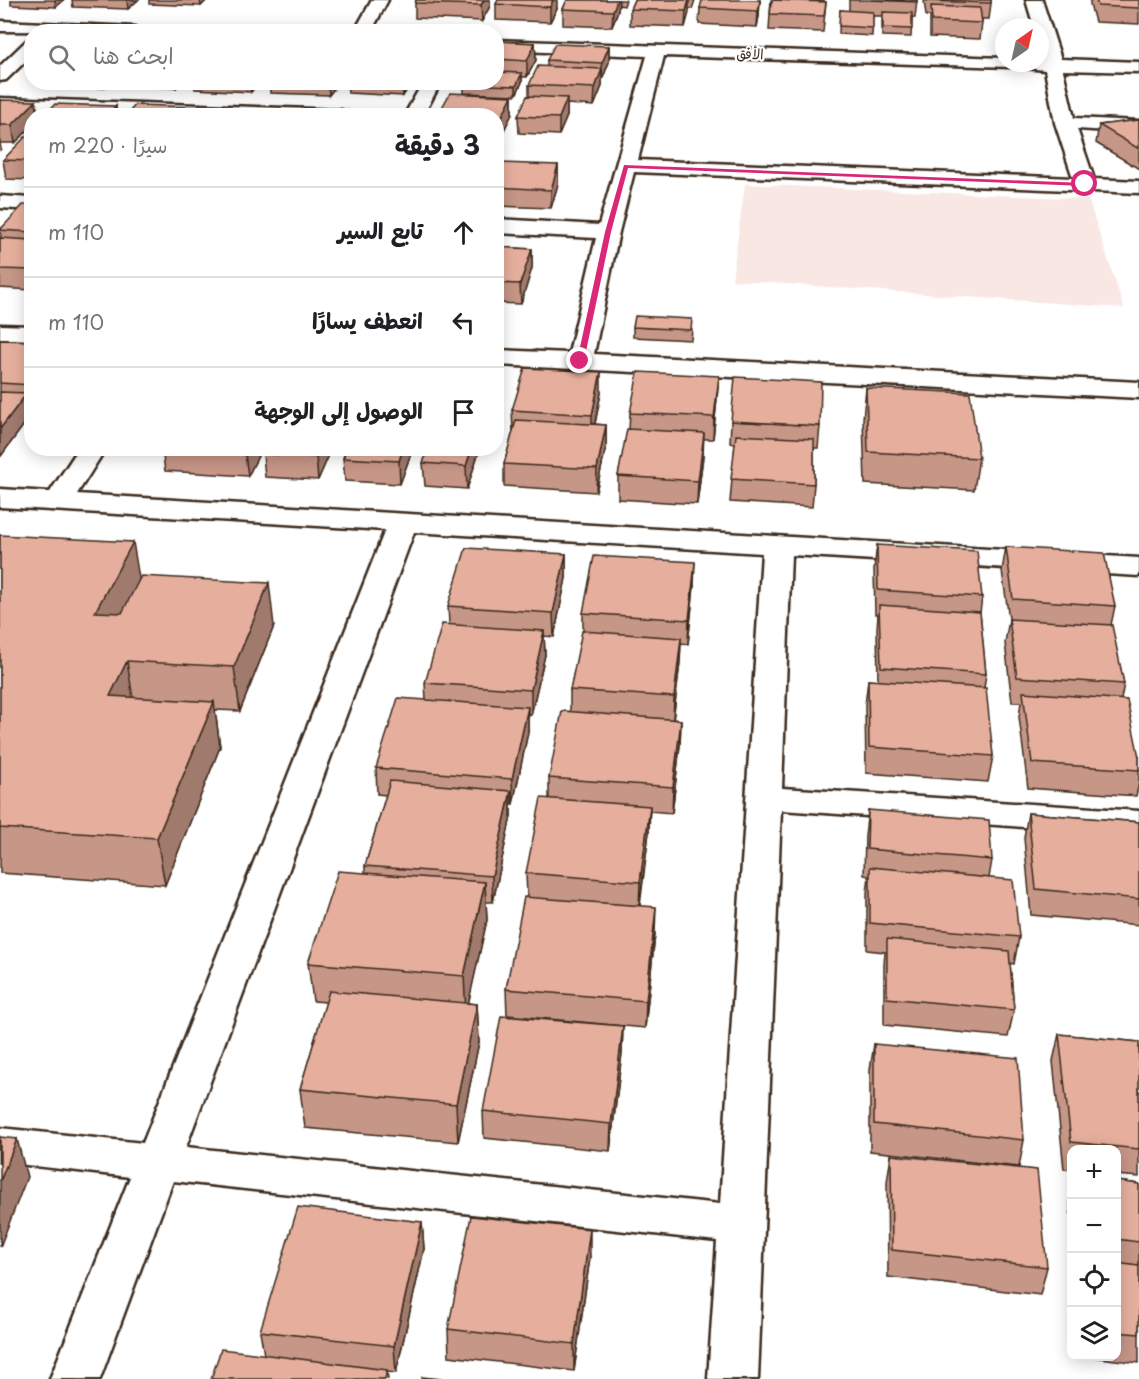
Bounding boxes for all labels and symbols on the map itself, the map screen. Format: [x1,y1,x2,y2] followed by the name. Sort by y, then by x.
[995,18,1049,72] north arrow
[736,43,764,64] street label: الأفق
[1071,170,1097,196] route start
[566,347,592,373] route end

